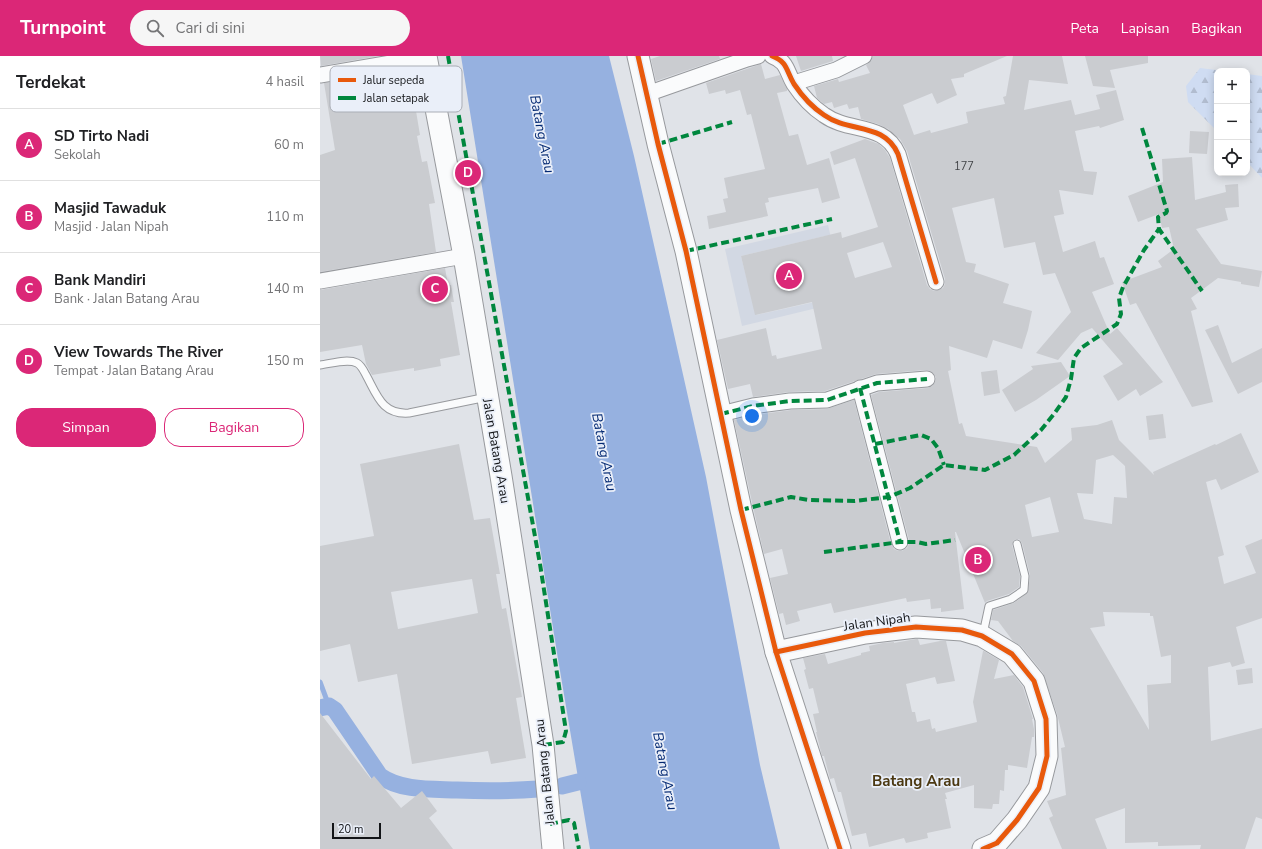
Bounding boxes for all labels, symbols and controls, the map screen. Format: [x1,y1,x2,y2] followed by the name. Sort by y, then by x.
[130,10,410,46] search box
[20,15,106,41] text: Turnpoint
[144,17,166,39] icon: search
[176,18,245,38] text: Cari di sini
[1071,19,1099,38] text: Peta
[1121,19,1169,38] text: Lapisan
[1191,19,1242,38] text: Bagikan
[330,66,462,112] legend
[1214,68,1250,176] map controls
[1214,68,1250,104] button: +
[16,71,85,94] text: Terdekat
[265,73,304,91] text: 4 hasil
[362,73,424,88] text: Jalur sepeda
[362,91,430,106] text: Jalan setapak
[525,93,559,175] water label: Batang Arau
[1214,104,1250,140] button: −
[54,126,149,146] text: SD Tirto Nadi
[24,136,34,154] text: A
[274,136,304,154] text: 60 m
[1214,140,1250,176] button: locate
[54,146,101,164] text: Sekolah
[455,158,481,188] pin: D
[954,159,974,174] house number: 177
[54,198,166,218] text: Masjid Tawaduk
[25,208,33,226] text: B
[266,208,304,226] text: 110 m
[54,218,169,236] text: Masjid · Jalan Nipah
[776,261,802,291] pin: A
[54,270,146,290] text: Bank Mandiri
[422,274,448,304] pin: C
[25,280,33,298] text: C
[266,280,304,298] text: 140 m
[54,290,199,308] text: Bank · Jalan Batang Arau
[54,342,223,362] text: View Towards The River
[24,352,34,370] text: D
[266,352,304,370] text: 150 m
[54,362,214,380] text: Tempat · Jalan Batang Arau
[478,396,514,505] street label: Jalan Batang Arau
[742,406,762,426] your location
[16,408,156,447] button: Simpan
[164,408,304,447] button: Bagikan
[587,411,621,493] water label: Batang Arau
[965,545,991,575] pin: B
[842,608,911,636] street label: Jalan Nipah
[530,718,560,827] street label: Jalan Batang Arau
[648,730,682,812] water label: Batang Arau
[872,771,960,791] district label: Batang Arau
[332,821,381,840] scale bar
[338,822,363,837] text: 20 m

